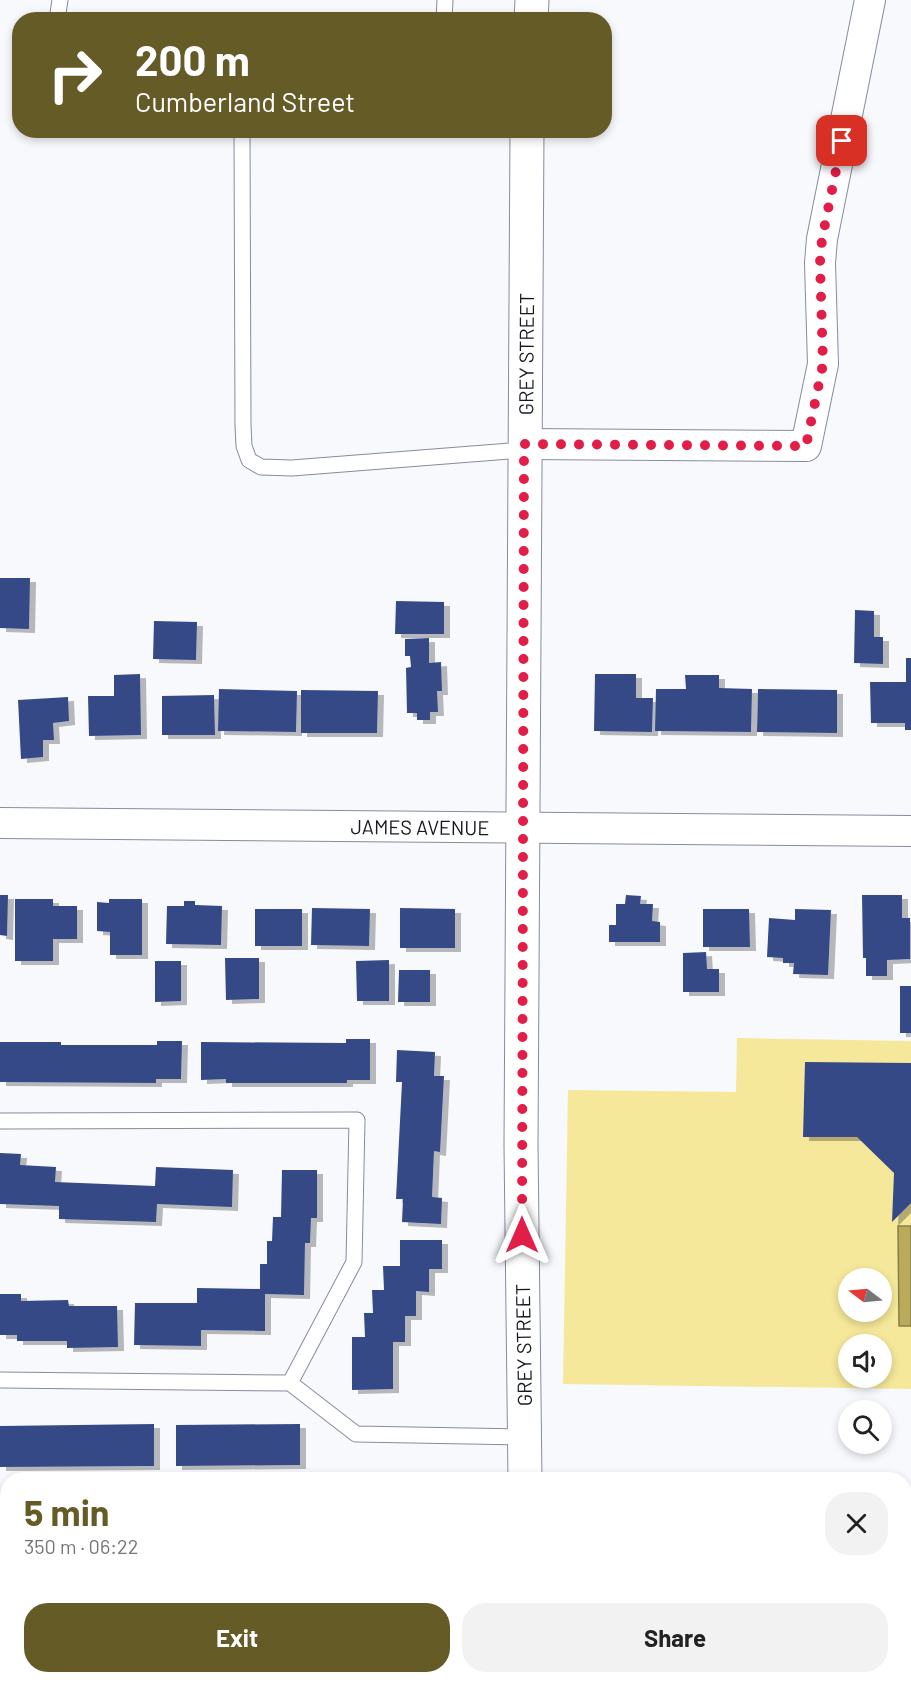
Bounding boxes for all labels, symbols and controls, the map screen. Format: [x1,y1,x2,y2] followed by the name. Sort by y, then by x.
[135,34,250,84] text: 200 m
[36,36,114,114] icon: right
[135,85,355,117] text: Cumberland Street
[816,115,867,166] pin
[825,124,858,157] icon: arrive
[513,293,538,415] street label: GREY STREET
[350,814,490,839] street label: JAMES AVENUE
[490,1203,554,1267] position arrow
[838,1268,892,1322] north arrow
[838,1268,892,1454] map controls
[510,1284,536,1406] street label: GREY STREET
[838,1334,892,1388] button: sound
[838,1400,892,1454] button: search
[24,1490,110,1533] text: 5 min
[825,1492,888,1555] button: close
[24,1534,138,1558] text: 350 m · 06:22
[24,1603,450,1672] button: Exit
[462,1603,888,1672] button: Share

